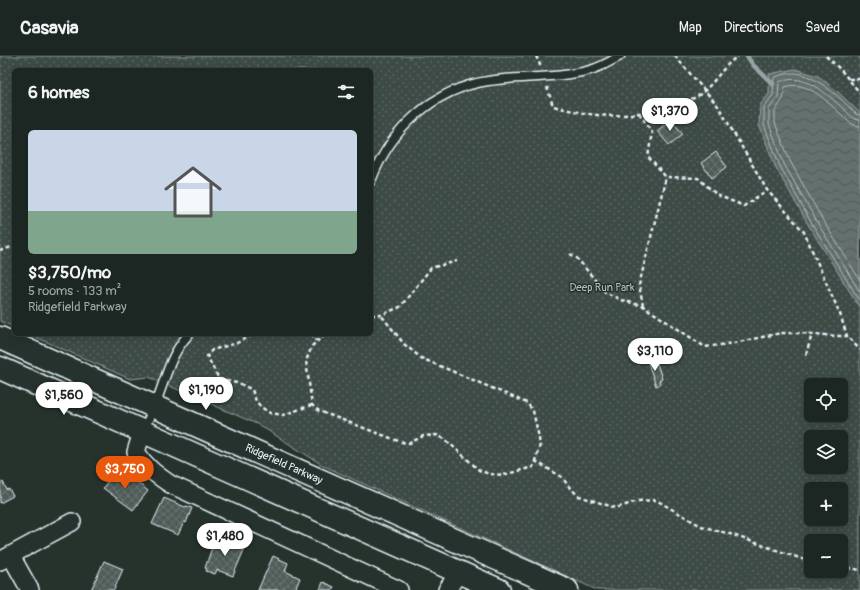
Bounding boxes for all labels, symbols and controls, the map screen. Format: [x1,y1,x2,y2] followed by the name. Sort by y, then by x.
[20,16,79,40] text: Casavia
[679,19,702,36] text: Map
[724,19,783,36] text: Directions
[805,19,840,36] text: Saved
[335,81,357,103] icon: filters
[28,82,89,103] text: 6 homes
[637,98,703,132] pin: $1,370
[651,103,689,119] text: $1,370
[157,156,229,228] icon: home
[28,262,111,283] text: $3,750/mo
[569,281,635,294] park label: Deep Run Park
[28,283,121,299] text: 5 rooms · 133 m²
[28,299,127,315] text: Ridgefield Parkway
[622,338,688,372] pin: $3,110
[637,343,673,359] text: $3,110
[173,377,239,411] pin: $1,190
[804,378,848,578] map controls
[804,378,848,422] button: locate
[31,382,97,416] pin: $1,560
[188,382,224,398] text: $1,190
[45,387,83,403] text: $1,560
[804,430,848,474] button: layers
[243,441,325,487] street label: Ridgefield Parkway
[92,456,158,490] pin: $3,750
[105,461,145,477] text: $3,750
[804,482,848,526] button: +
[192,523,258,557] pin: $1,480
[206,528,244,544] text: $1,480
[804,534,848,578] button: −

